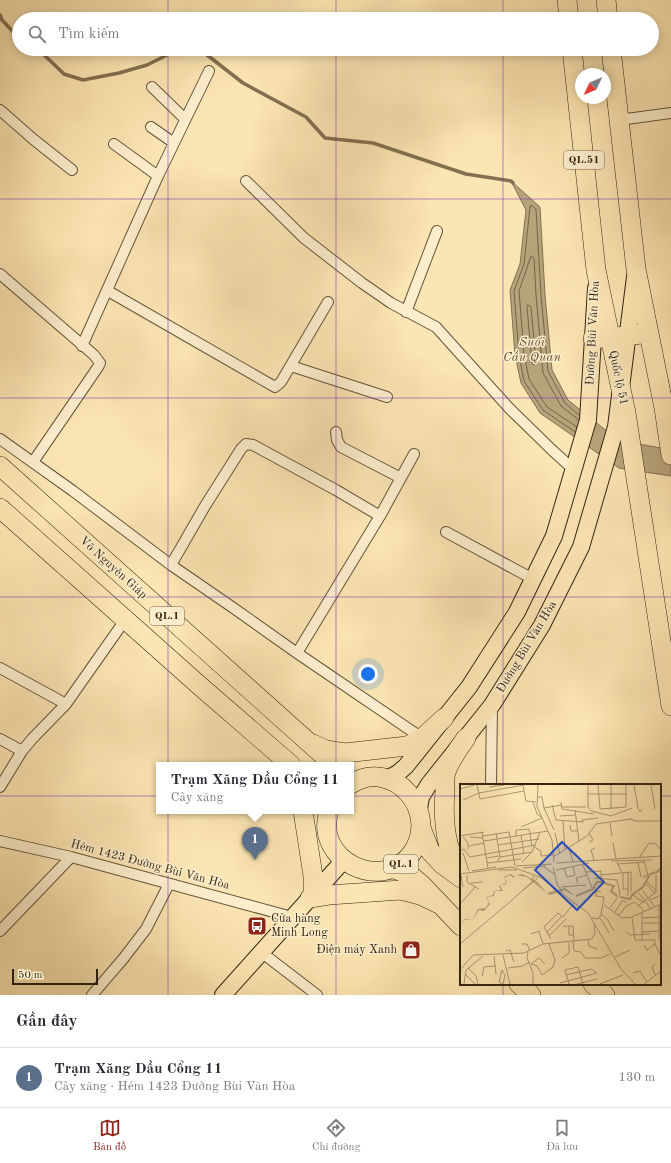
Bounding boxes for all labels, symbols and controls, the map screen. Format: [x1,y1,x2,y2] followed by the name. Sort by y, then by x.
[12,12,659,56] search box
[26,23,48,45] icon: search
[58,27,120,42] text: Tìm kiếm
[575,68,611,104] north arrow
[564,151,604,169] road number: QL.51
[584,280,602,386] street label: Đường Bùi Văn Hòa
[503,336,561,364] water label: Suối Cầu Quan
[606,349,631,407] street label: Quốc lộ 51
[77,535,149,601] street label: Võ Nguyên Giáp
[495,599,559,695] street label: Đường Bùi Văn Hòa
[150,607,184,625] road number: QL.1
[358,664,378,684] your location
[156,762,354,814] popup
[171,773,339,788] text: Trạm Xăng Dầu Cổng 11
[460,784,661,985] inset map
[171,791,224,804] text: Cây xăng
[242,827,268,860] pin: 1
[69,838,231,892] street label: Hẻm 1423 Đường Bùi Văn Hòa
[384,855,418,873] road number: QL.1
[271,913,328,939] place label: Cửa hàng Minh Long
[246,915,268,937] bus stop icon: Cửa hàng Minh Long
[400,939,422,961] shop icon: Điện máy Xanh
[316,944,397,956] place label: Điện máy Xanh
[12,967,98,986] scale bar
[18,970,43,981] text: 50 m
[16,1013,77,1030] text: Gần đây
[54,1062,222,1077] text: Trạm Xăng Dầu Cổng 11
[25,1071,33,1084] text: 1
[618,1071,655,1084] text: 130 m
[54,1080,295,1093] text: Cây xăng · Hẻm 1423 Đường Bùi Văn Hòa
[93,1117,126,1155] tab: Bản đồ
[312,1117,360,1155] tab: Chỉ đường
[546,1117,578,1155] tab: Đã lưu

